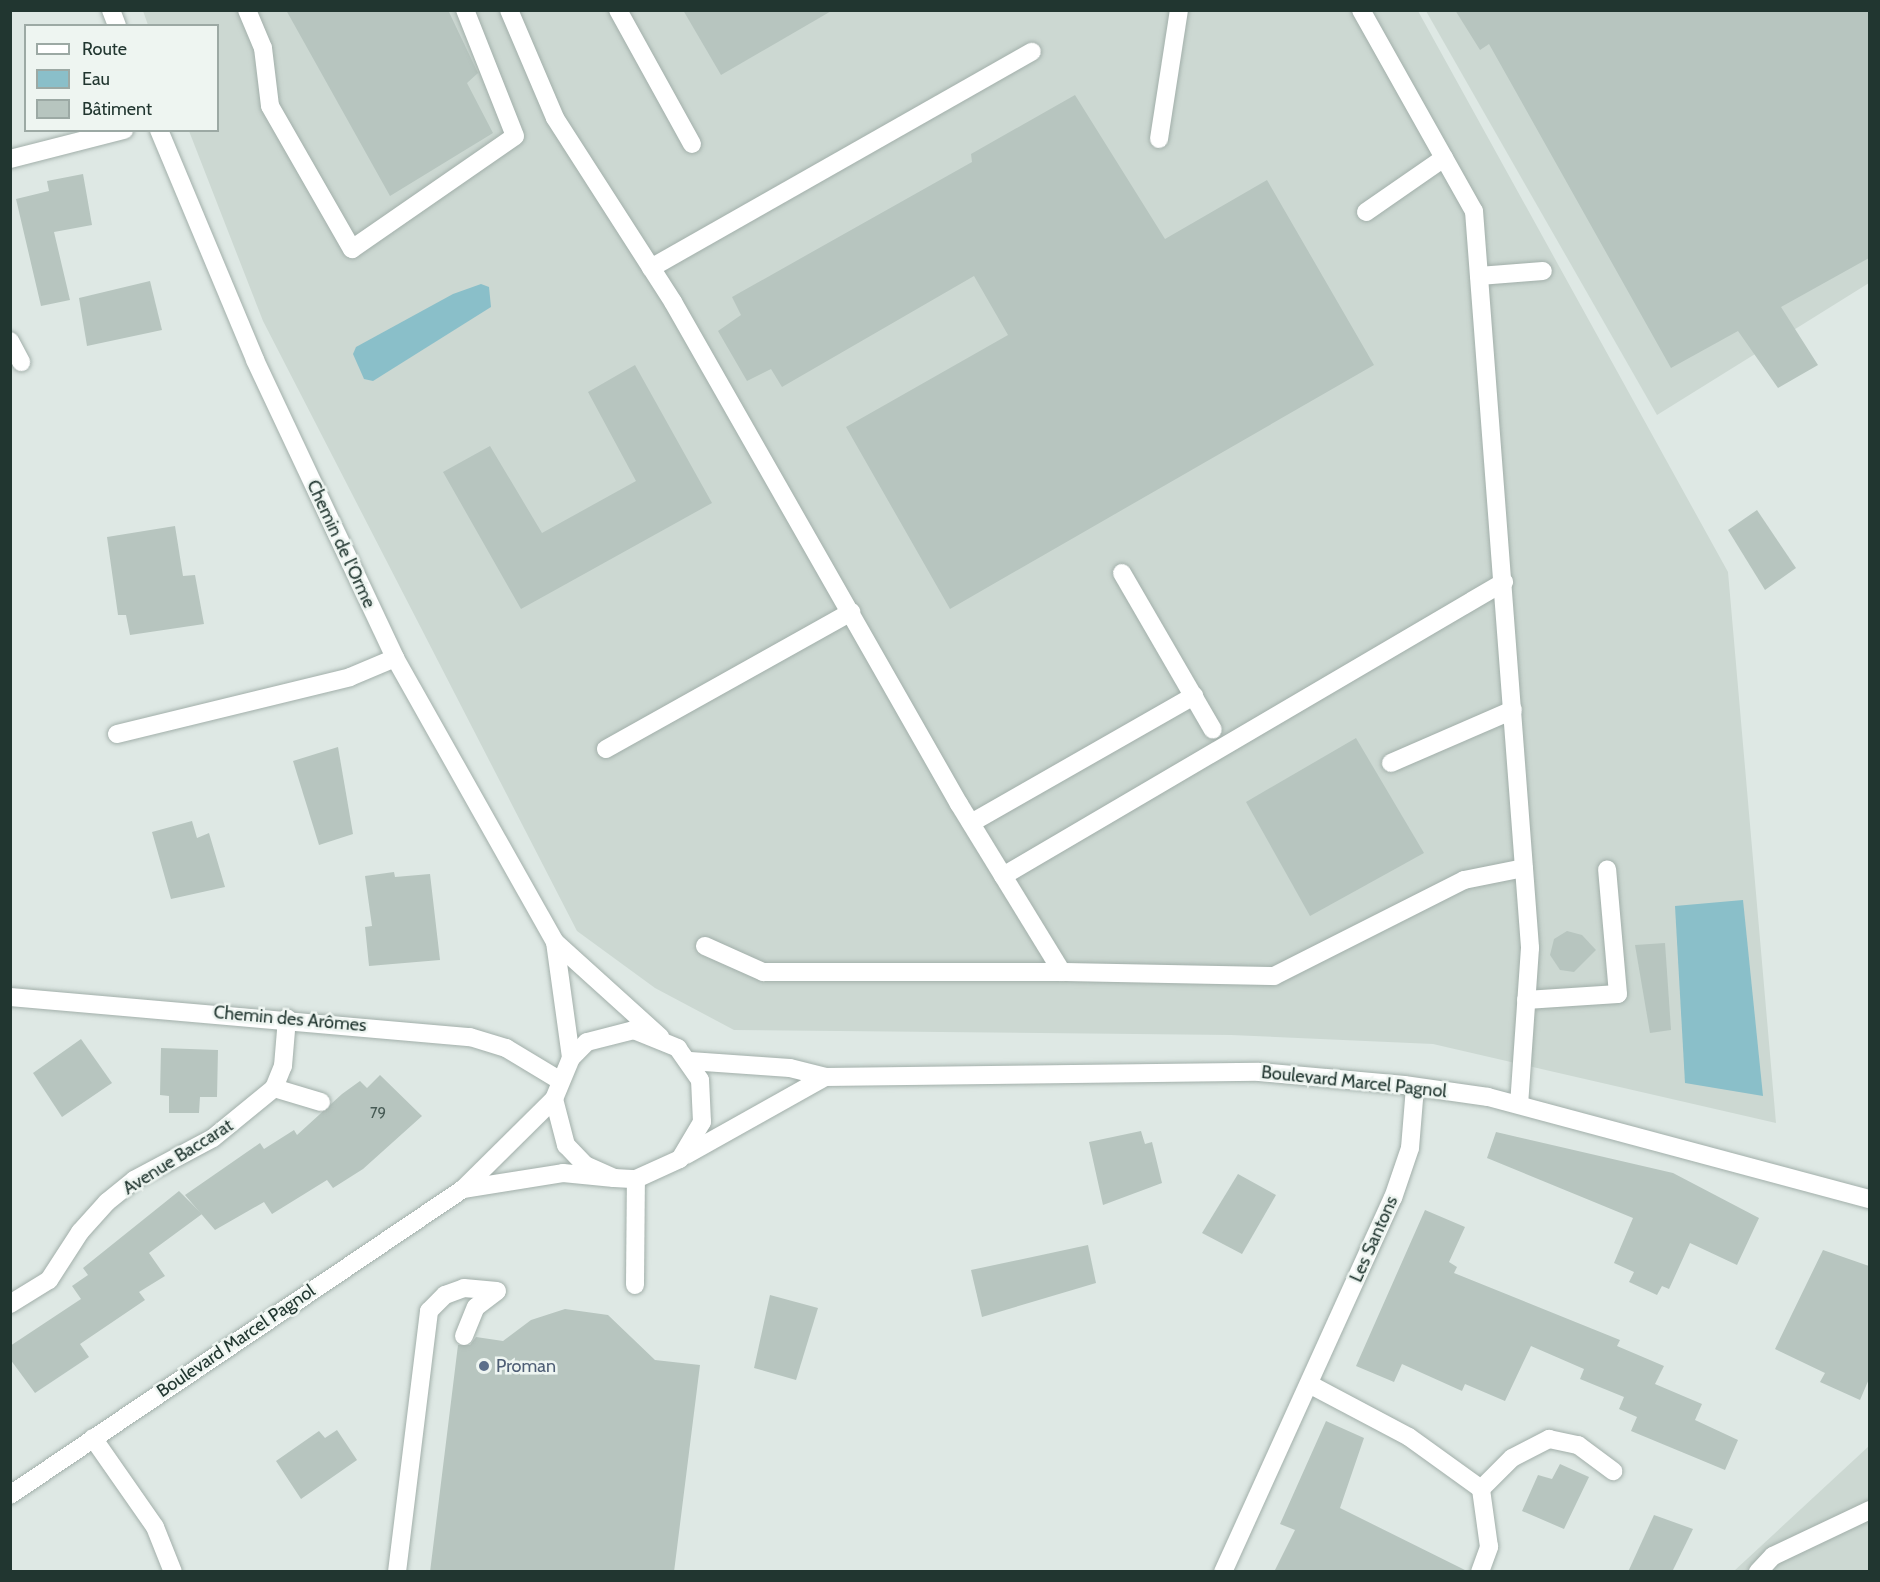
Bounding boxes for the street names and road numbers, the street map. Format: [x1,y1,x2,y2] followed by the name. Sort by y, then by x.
[302,477,380,611] street label: Chemin de l'Orme
[213,1002,367,1036] street label: Chemin des Arômes
[1260,1062,1448,1102] street label: Boulevard Marcel Pagnol
[119,1115,237,1199] street label: Avenue Baccarat
[1345,1193,1403,1285] street label: Les Santons
[153,1280,319,1402] street label: Boulevard Marcel Pagnol

